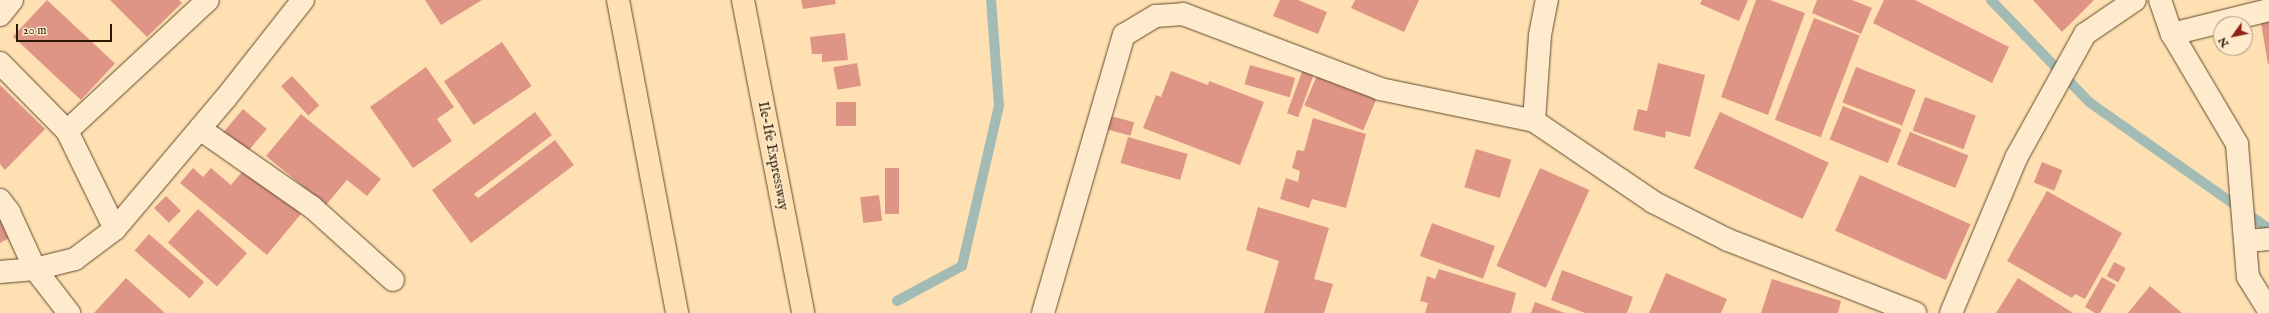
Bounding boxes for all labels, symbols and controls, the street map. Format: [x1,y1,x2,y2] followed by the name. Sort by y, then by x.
[18,16,114,42] scale bar
[2213,16,2253,56] north arrow
[23,23,46,38] text: 20 m
[2215,34,2232,50] text: N
[754,100,792,212] street label: Ile-Ife Expressway

